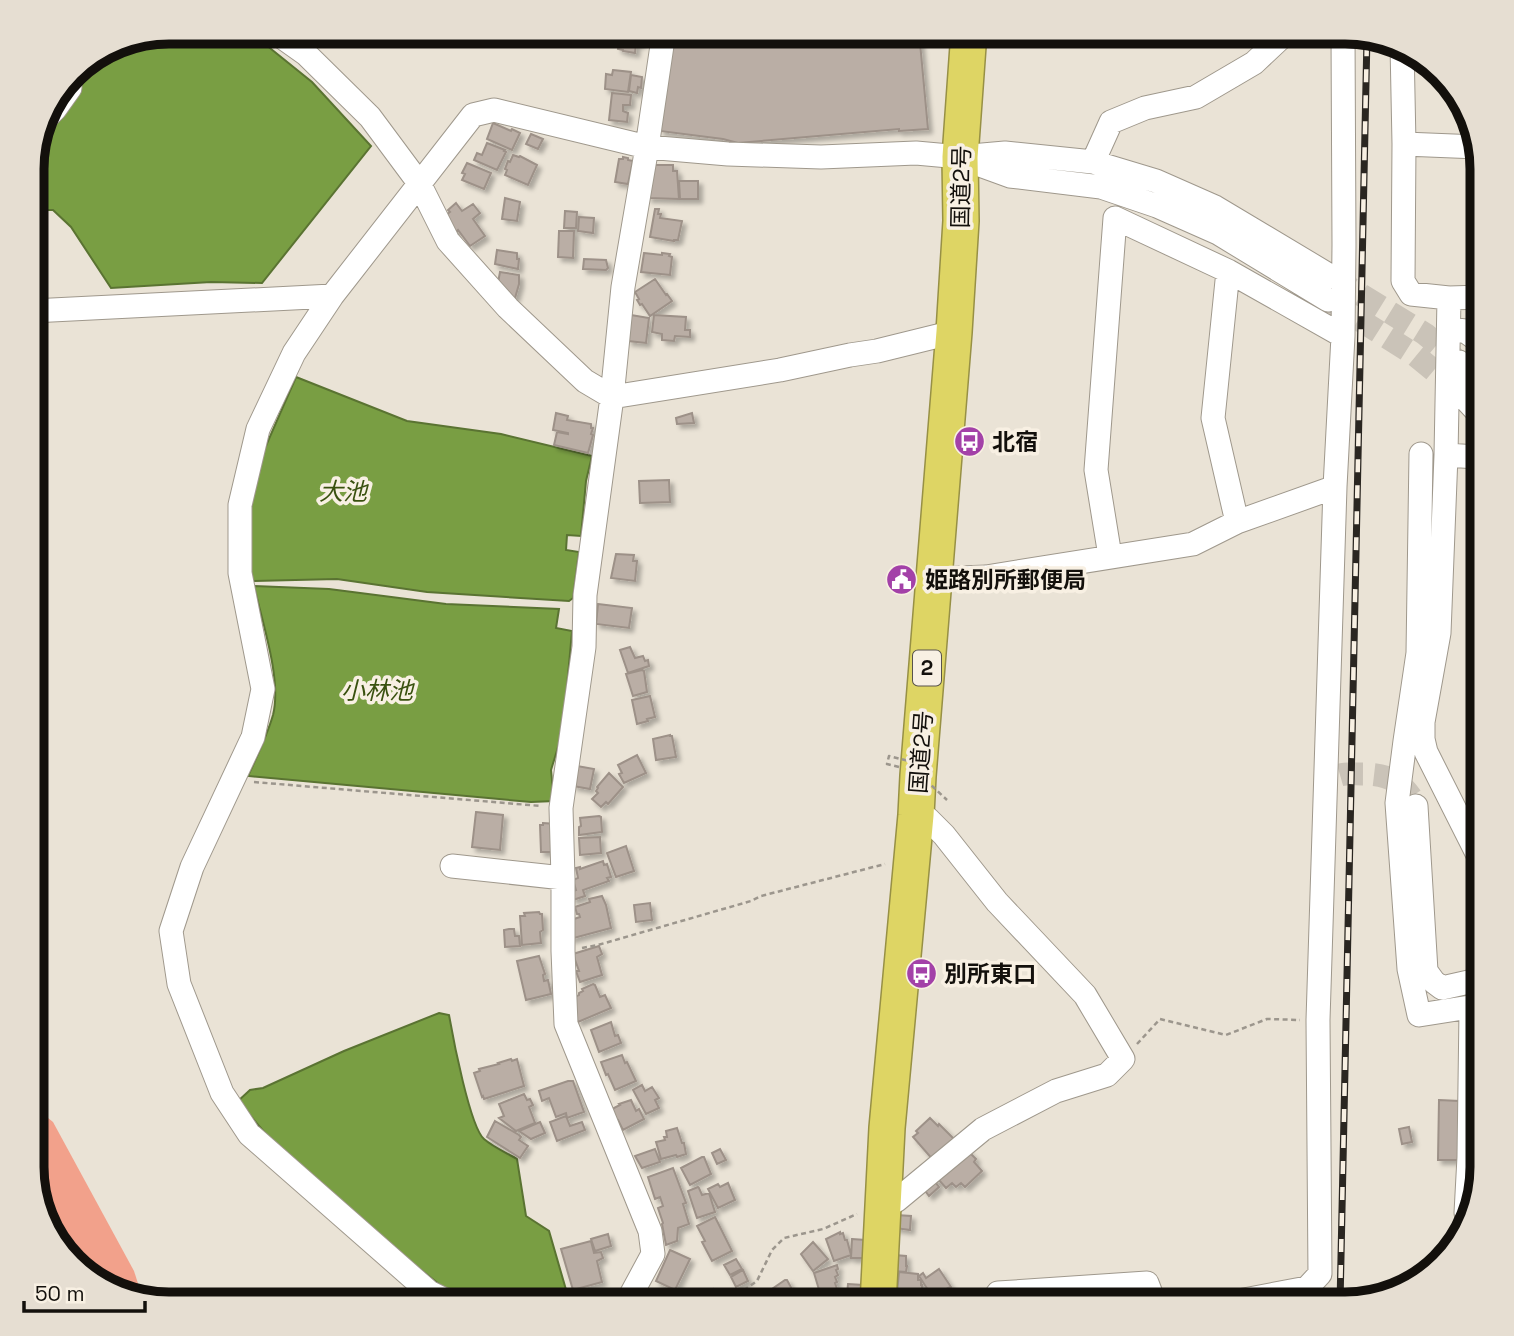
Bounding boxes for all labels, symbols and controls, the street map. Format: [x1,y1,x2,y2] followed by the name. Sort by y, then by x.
[945,145,977,229] street label: 国道2号
[952,425,986,459] bus stop icon: 北宿
[992,427,1038,457] place label: 北宿
[319,476,369,507] water label: 大池
[885,563,919,597] public building icon: 姫路別所郵便局
[925,565,1086,595] place label: 姫路別所郵便局
[913,650,941,686] road number: 2
[341,675,415,706] water label: 小林池
[903,710,939,794] street label: 国道2号
[904,957,938,991] bus stop icon: 別所東口
[944,959,1036,989] place label: 別所東口
[24,1270,145,1314] scale bar
[35,1280,85,1307] text: 50 m

